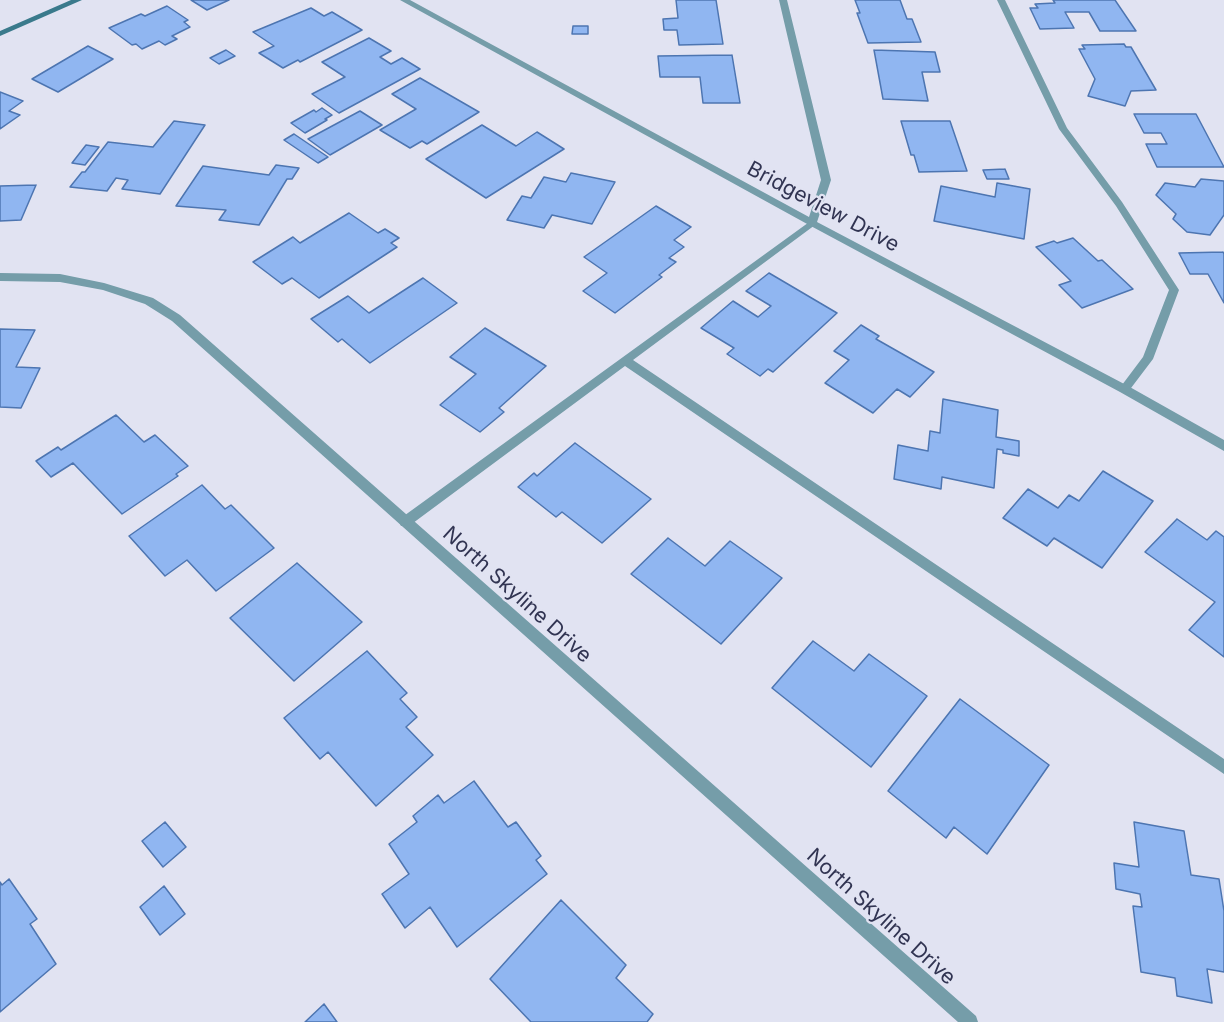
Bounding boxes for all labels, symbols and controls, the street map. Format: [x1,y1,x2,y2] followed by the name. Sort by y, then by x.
[743,156,903,258] street label: Bridgeview Drive
[437,522,597,668] street label: North Skyline Drive
[801,844,961,990] street label: North Skyline Drive

